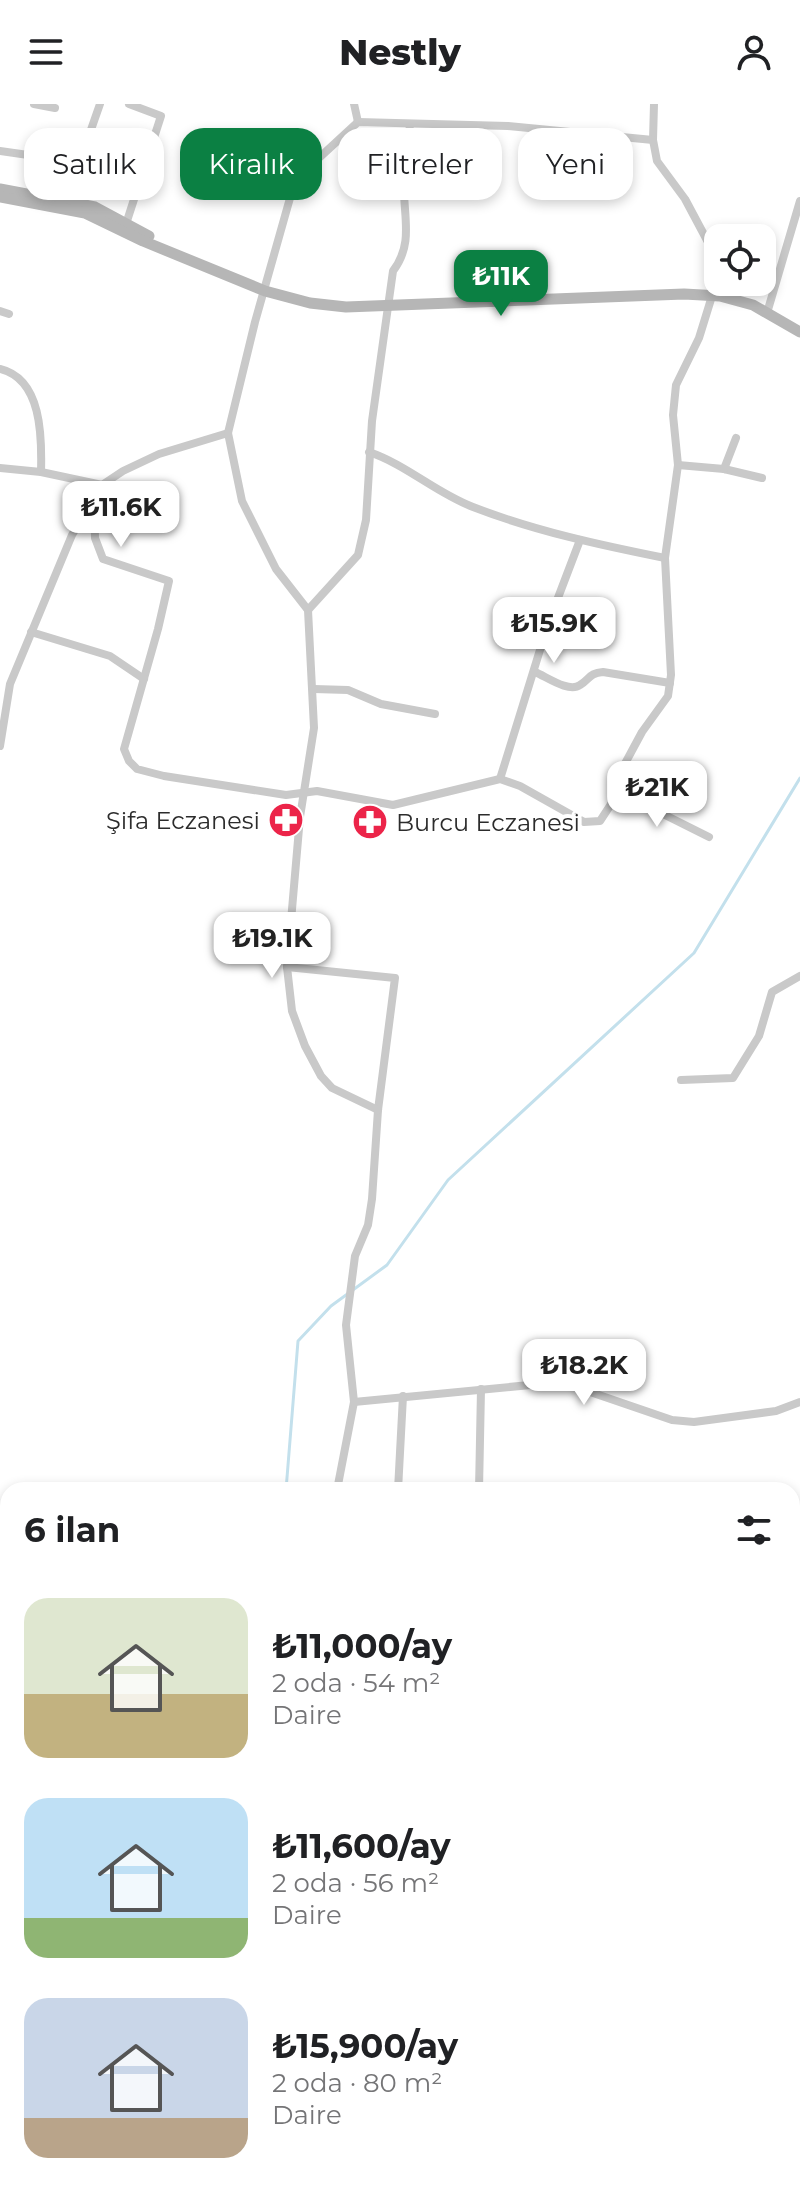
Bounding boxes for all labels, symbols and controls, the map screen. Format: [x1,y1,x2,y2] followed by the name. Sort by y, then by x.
[24,30,68,74] icon: menu
[339,30,461,74] text: Nestly
[732,30,776,74] icon: person
[24,128,164,200] chip: Satılık
[180,128,322,200] chip: Kiralık
[338,128,502,200] chip: Filtreler
[518,128,633,200] chip: Yeni
[704,224,776,296] map controls
[704,224,776,296] button: locate
[454,250,548,318] pin: ₺11K
[472,260,530,292] text: ₺11K
[56,481,186,549] pin: ₺11.6K
[80,491,162,523] text: ₺11.6K
[489,597,619,665] pin: ₺15.9K
[511,607,597,639] text: ₺15.9K
[610,761,704,829] pin: ₺21K
[625,771,689,803] text: ₺21K
[267,801,305,839] pharmacy icon: Şifa Eczanesi
[351,803,389,841] pharmacy icon: Burcu Eczanesi
[106,806,260,835] place label: Şifa Eczanesi
[396,808,580,837] place label: Burcu Eczanesi
[207,912,337,980] pin: ₺19.1K
[232,922,312,954] text: ₺19.1K
[519,1339,649,1407] pin: ₺18.2K
[540,1349,628,1381] text: ₺18.2K
[732,1508,776,1552] icon: filters
[24,1509,120,1551] text: 6 ilan
[272,1625,452,1667] text: ₺11,000/ay
[88,1630,184,1726] icon: home
[272,1667,441,1699] text: 2 oda · 54 m²
[272,1699,342,1731] text: Daire
[272,1825,451,1867] text: ₺11,600/ay
[88,1830,184,1926] icon: home
[272,1867,439,1899] text: 2 oda · 56 m²
[272,1899,342,1931] text: Daire
[272,2025,458,2067] text: ₺15,900/ay
[88,2030,184,2126] icon: home
[272,2067,442,2099] text: 2 oda · 80 m²
[272,2099,342,2131] text: Daire

